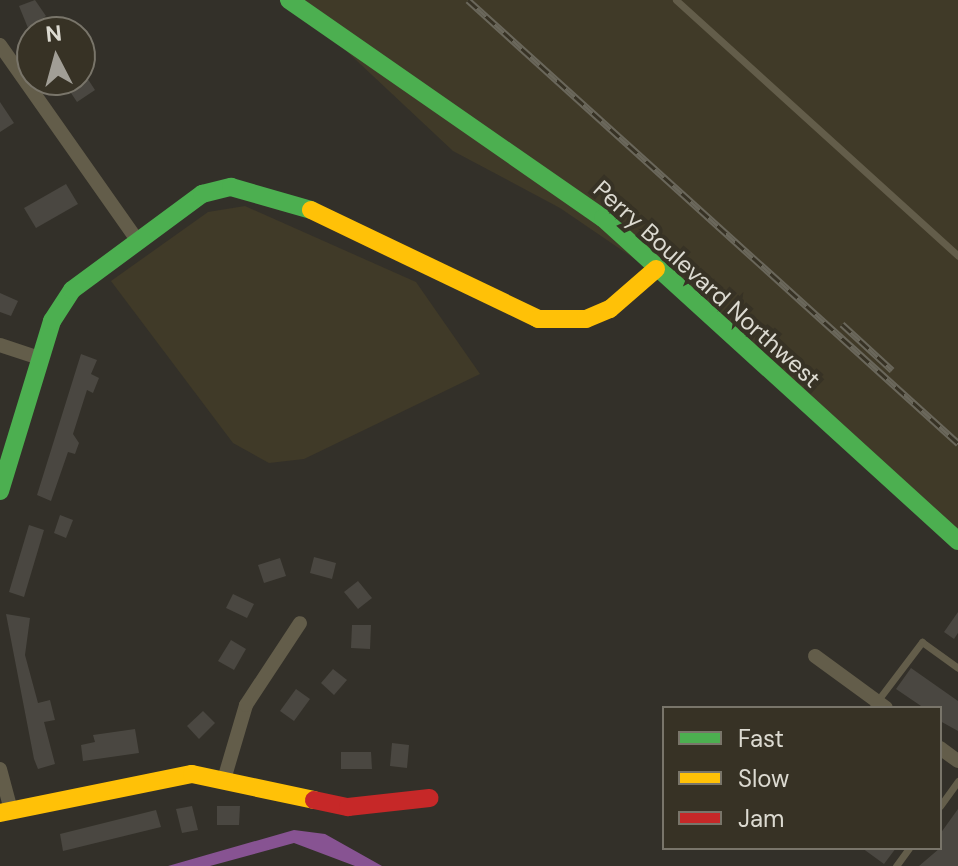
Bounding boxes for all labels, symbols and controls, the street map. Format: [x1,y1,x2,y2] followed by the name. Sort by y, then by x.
[16,16,96,96] north arrow
[44,18,63,49] text: N
[588,174,826,394] street label: Perry Boulevard Northwest
[662,706,942,850] legend
[738,723,784,754] text: Fast
[738,763,789,794] text: Slow
[738,803,784,834] text: Jam

